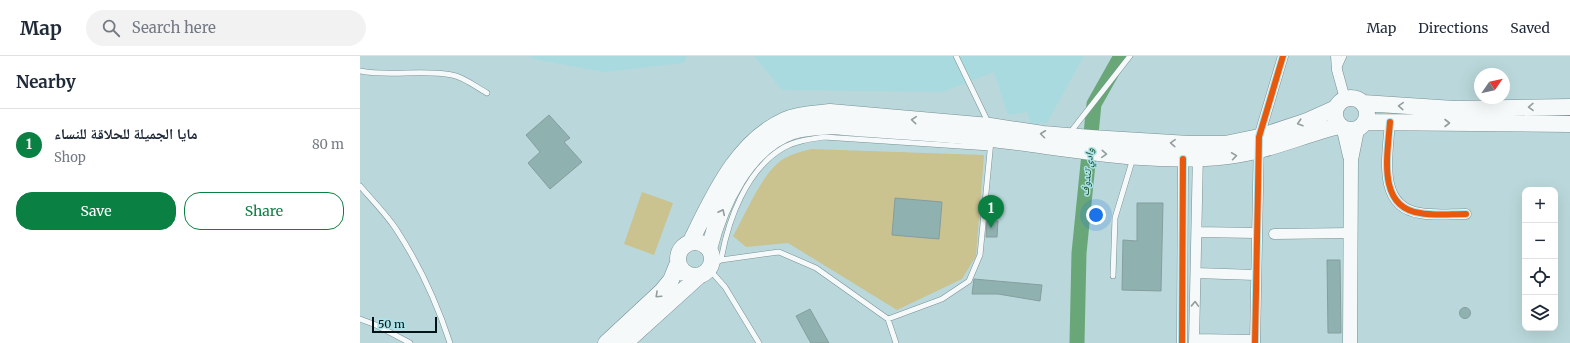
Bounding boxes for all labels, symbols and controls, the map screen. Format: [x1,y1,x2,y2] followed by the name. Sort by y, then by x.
[86,10,366,46] search box
[20,16,62,40] text: Map
[100,17,122,39] icon: search
[132,18,216,37] text: Search here
[1366,19,1396,37] text: Map
[1418,19,1488,37] text: Directions
[1510,19,1550,37] text: Saved
[1474,68,1510,104] north arrow
[16,71,76,93] text: Nearby
[1398,101,1404,110] one-way arrow
[1528,103,1534,112] one-way arrow
[911,115,917,124] one-way arrow
[1297,119,1304,127] one-way arrow
[1444,119,1450,127] one-way arrow
[54,124,198,143] text: مايا الجميلة للحلاقة للنساء
[1040,130,1046,139] one-way arrow
[26,136,32,153] text: 1
[312,136,344,153] text: 80 m
[1170,139,1176,148] one-way arrow
[1078,147,1098,197] water label: وادي تندوف
[54,149,86,166] text: Shop
[1101,149,1107,158] one-way arrow
[1231,152,1237,161] one-way arrow
[1522,187,1558,331] map controls
[1522,187,1558,223] button: +
[16,192,176,230] button: Save
[184,192,344,230] button: Share
[978,195,1004,228] pin: 1
[1086,205,1106,225] your location
[717,209,725,217] one-way arrow
[1522,223,1558,259] button: −
[1522,259,1558,295] button: locate
[655,290,663,298] one-way arrow
[1522,295,1558,331] button: layers
[1191,301,1200,307] one-way arrow
[372,315,437,334] scale bar
[378,317,405,331] text: 50 m

